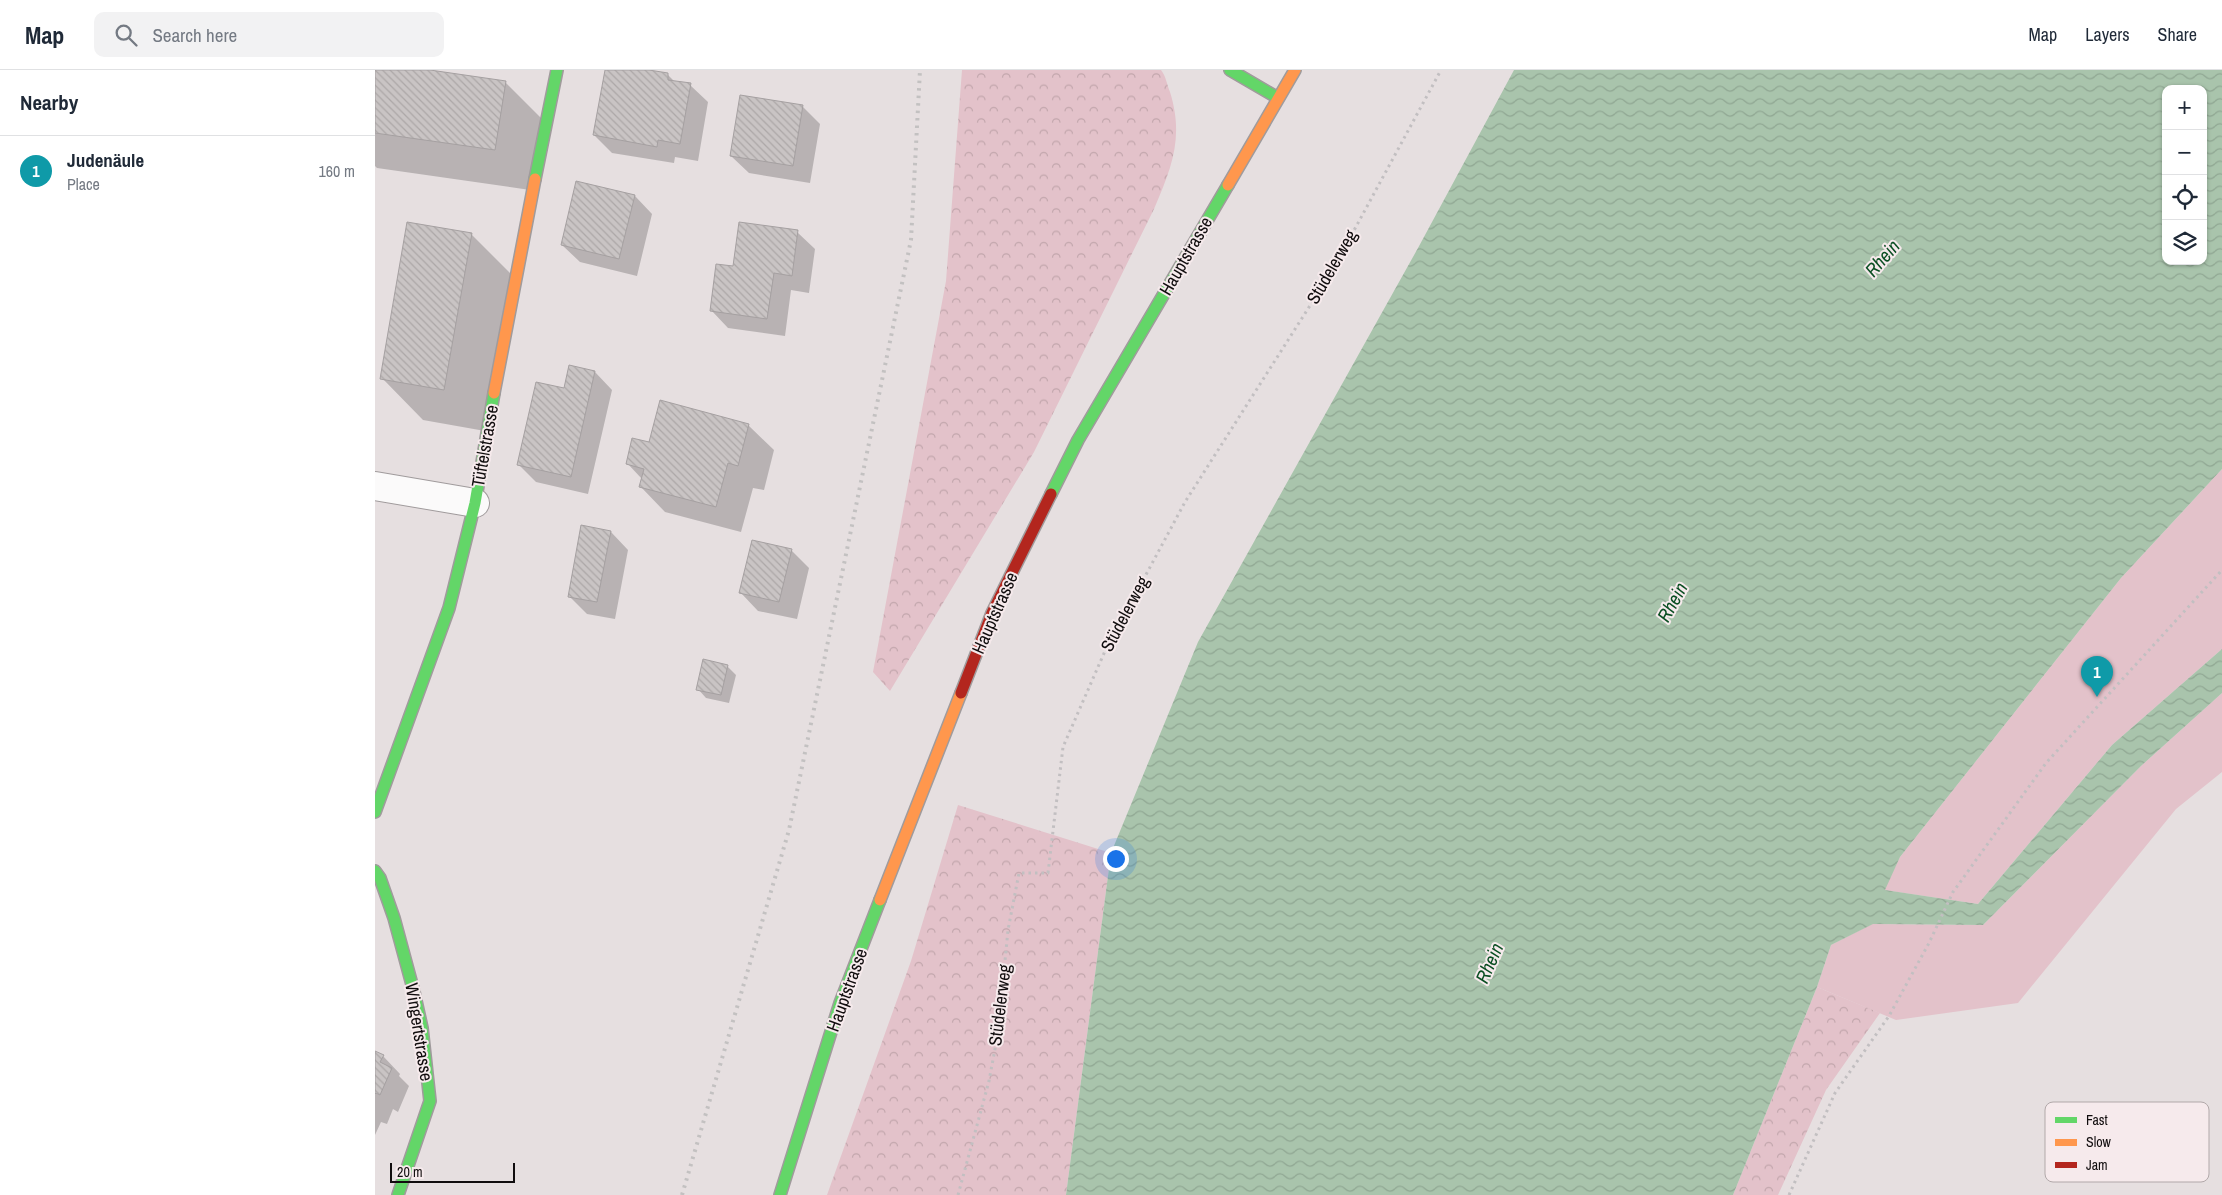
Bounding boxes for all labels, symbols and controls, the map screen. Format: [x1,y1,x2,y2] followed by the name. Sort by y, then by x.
[94,12,444,57] search box
[25,19,64,51] text: Map
[112,21,140,49] icon: search
[152,22,237,48] text: Search here
[2029,22,2057,47] text: Map
[2085,22,2130,47] text: Layers
[2158,22,2197,47] text: Share
[2162,85,2207,265] map controls
[2162,85,2207,130] button: +
[20,88,78,117] text: Nearby
[2162,130,2207,175] button: −
[67,147,144,173] text: Judenäule
[32,160,40,182] text: 1
[319,160,355,182] text: 160 m
[67,173,100,195] text: Place
[2162,175,2207,220] button: locate
[1153,212,1218,300] street label: Hauptstrasse
[2162,220,2207,265] button: layers
[1300,224,1363,309] street label: Stüdelerweg
[1859,234,1905,282] water label: Rhein
[465,403,504,489] street label: Tüftelstrasse
[965,568,1024,658] street label: Hauptstrasse
[1094,571,1155,656] street label: Stüdelerweg
[1651,578,1693,626] water label: Rhein
[2081,656,2113,697] pin: 1
[1103,846,1129,872] your location
[1469,939,1509,987] water label: Rhein
[820,945,873,1035] street label: Hauptstrasse
[982,962,1017,1047] street label: Stüdelerweg
[399,981,440,1083] street label: Wingertstrasse
[2045,1102,2209,1182] legend
[2086,1111,2108,1129] text: Fast
[2086,1133,2112,1151] text: Slow
[2086,1156,2108,1174] text: Jam
[390,1160,515,1183] scale bar
[397,1163,423,1181] text: 20 m

